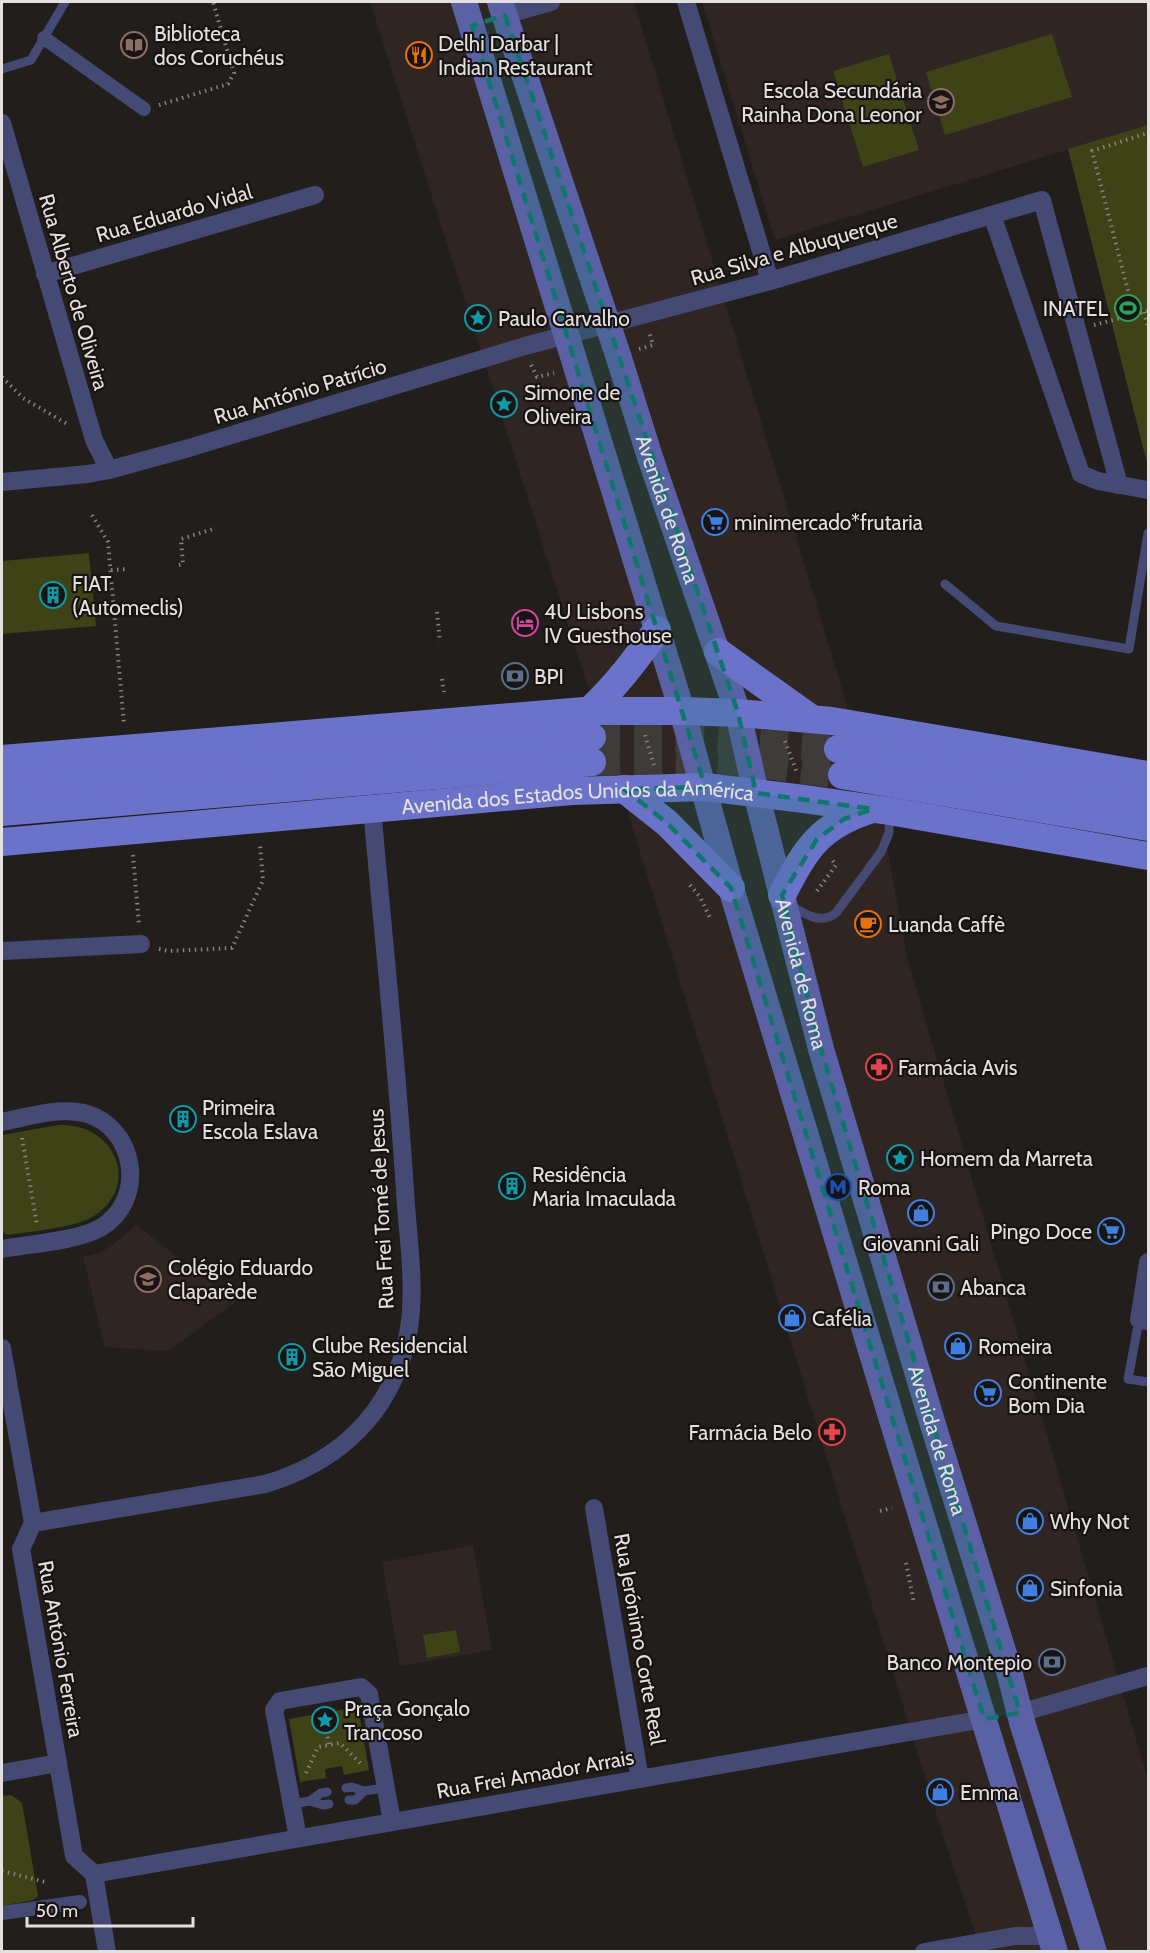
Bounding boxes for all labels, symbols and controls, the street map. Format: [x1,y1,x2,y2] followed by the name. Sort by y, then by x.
[154,21,284,70] place label: Biblioteca dos Coruchéus
[119,30,149,60] library icon: Biblioteca dos Coruchéus
[438,31,593,80] place label: Delhi Darbar | Indian Restaurant
[404,40,434,70] restaurant icon: Delhi Darbar | Indian Restaurant
[741,78,922,127] place label: Escola Secundária Rainha Dona Leonor
[926,87,956,117] school or university icon: Escola Secundária Rainha Dona Leonor
[93,179,255,247] street label: Rua Eduardo Vidal
[34,191,114,393] street label: Rua Alberto de Oliveira
[688,207,900,290] street label: Rua Silva e Albuquerque
[1113,293,1143,323] sports icon: INATEL
[1043,296,1108,321] place label: INATEL
[463,303,493,333] place icon: Paulo Carvalho
[498,306,630,331] place label: Paulo Carvalho
[211,353,389,429] street label: Rua António Patrício
[524,380,620,429] place label: Simone de Oliveira
[489,389,519,419] place icon: Simone de Oliveira
[631,432,705,586] street label: Avenida de Roma
[700,507,730,537] supermarket icon: minimercado*frutaria
[734,510,923,535] place label: minimercado*frutaria
[72,571,184,620] place label: FIAT (Automeclis)
[38,580,68,610] building icon: FIAT (Automeclis)
[544,599,672,648] place label: 4U Lisbons IV Guesthouse
[510,608,540,638] hotel icon: 4U Lisbons IV Guesthouse
[500,661,530,691] bank icon: BPI
[534,664,564,689] place label: BPI
[400,774,756,819] street label: Avenida dos Estados Unidos da América
[771,895,833,1052] street label: Avenida de Roma
[853,909,883,939] cafe icon: Luanda Caffè
[888,912,1005,937] place label: Luanda Caffè
[864,1052,894,1082] pharmacy icon: Farmácia Avis
[898,1055,1018,1080] place label: Farmácia Avis
[202,1095,318,1144] place label: Primeira Escola Eslava
[168,1104,198,1134] building icon: Primeira Escola Eslava
[363,1108,399,1310] street label: Rua Frei Tomé de Jesus
[885,1143,915,1173] place icon: Homem da Marreta
[920,1146,1093,1171] place label: Homem da Marreta
[532,1162,676,1211] place label: Residência Maria Imaculada
[497,1171,527,1201] building icon: Residência Maria Imaculada
[823,1172,853,1202] metro station icon: Roma
[858,1175,910,1200] place label: Roma
[906,1198,936,1228] shop icon: Giovanni Gali
[1096,1216,1126,1246] supermarket icon: Pingo Doce
[990,1219,1092,1244] place label: Pingo Doce
[863,1231,979,1256] place label: Giovanni Gali
[168,1255,313,1304] place label: Colégio Eduardo Claparède
[133,1264,163,1294] school or university icon: Colégio Eduardo Claparède
[926,1272,956,1302] bank icon: Abanca
[960,1275,1026,1300] place label: Abanca
[777,1303,807,1333] shop icon: Cafélia
[812,1306,872,1331] place label: Cafélia
[943,1331,973,1361] shop icon: Romeira
[312,1333,467,1382] place label: Clube Residencial São Miguel
[978,1334,1052,1359] place label: Romeira
[277,1342,307,1372] building icon: Clube Residencial São Miguel
[903,1362,973,1518] street label: Avenida de Roma
[1008,1369,1107,1418] place label: Continente Bom Dia
[973,1378,1003,1408] supermarket icon: Continente Bom Dia
[817,1417,847,1447] pharmacy icon: Farmácia Belo
[689,1420,812,1445] place label: Farmácia Belo
[1015,1506,1045,1536] shop icon: Why Not
[1050,1509,1129,1534] place label: Why Not
[609,1531,671,1747] street label: Rua Jerónimo Corte Real
[33,1559,89,1739] street label: Rua António Ferreira
[1015,1573,1045,1603] shop icon: Sinfonia
[1050,1576,1123,1601] place label: Sinfonia
[1037,1647,1067,1677] bank icon: Banco Montepio
[887,1650,1032,1675] place label: Banco Montepio
[344,1696,470,1745] place label: Praça Gonçalo Trancoso
[310,1705,340,1735] place icon: Praça Gonçalo Trancoso
[434,1744,636,1804] street label: Rua Frei Amador Arrais
[925,1777,955,1807] shop icon: Emma
[960,1780,1018,1805] place label: Emma
[27,1890,194,1928] scale bar
[36,1900,78,1922] text: 50 m

